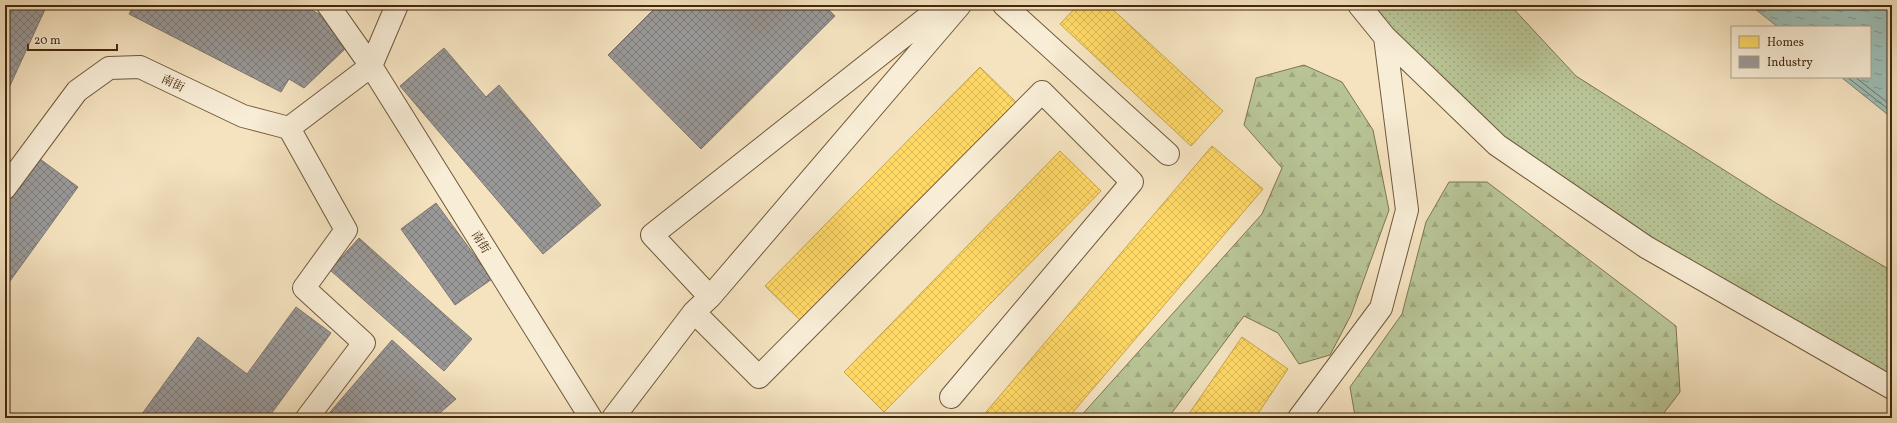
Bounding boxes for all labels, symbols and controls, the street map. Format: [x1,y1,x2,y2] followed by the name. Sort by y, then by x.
[28,26,117,52] scale bar
[1731,26,1871,78] legend
[34,33,61,49] text: 20 m
[1767,35,1804,51] text: Homes
[1767,55,1813,71] text: Industry
[158,72,188,97] street label: 南街
[467,228,494,258] street label: 南街

